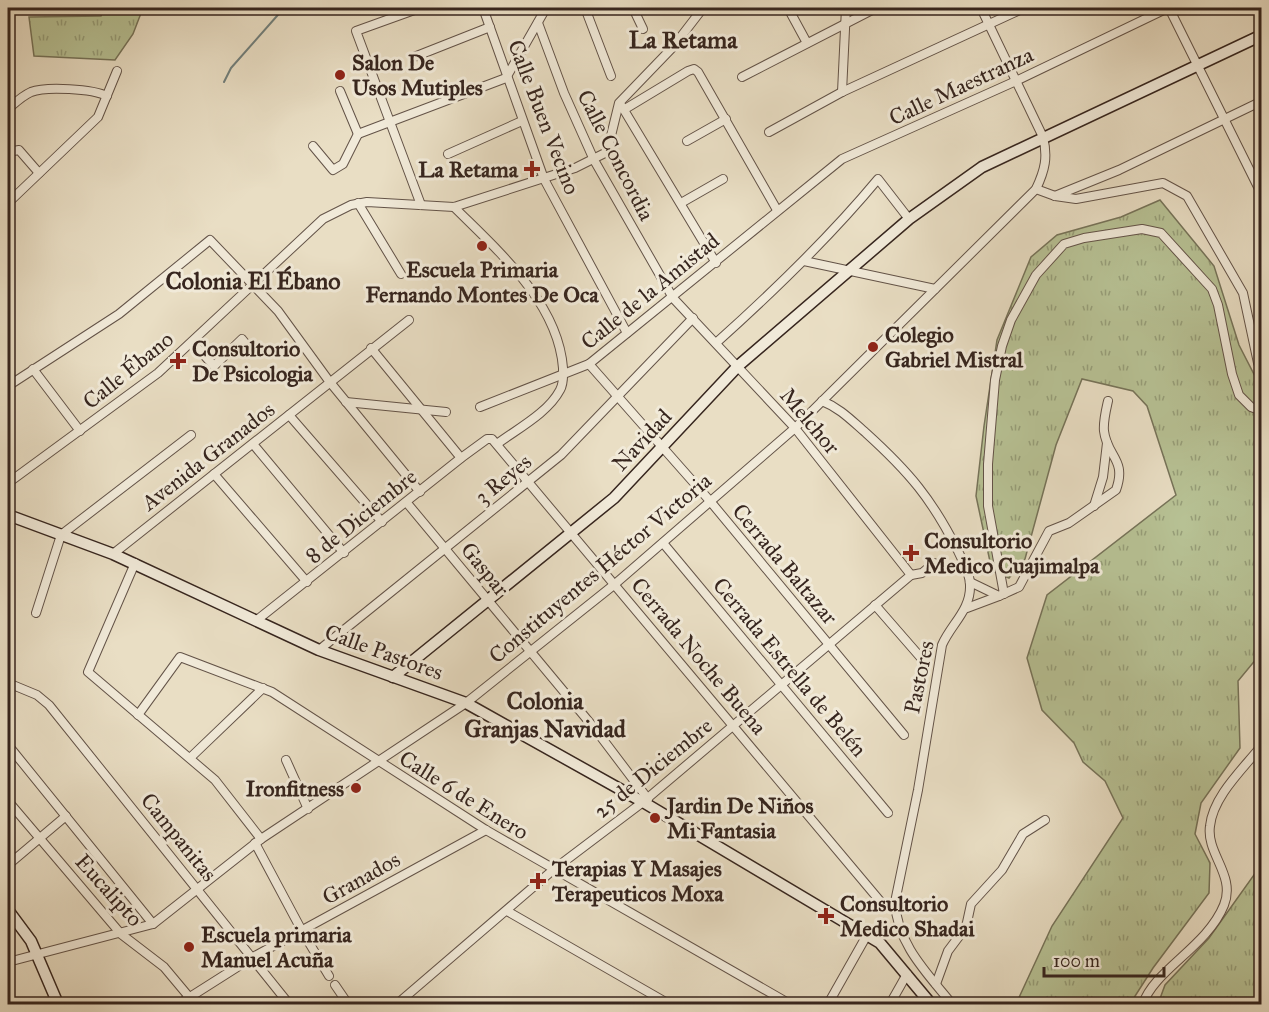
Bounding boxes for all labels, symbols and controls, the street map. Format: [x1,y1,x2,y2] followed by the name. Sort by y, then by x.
[629,25,738,55] district label: La Retama
[502,36,586,198] street label: Calle Buen Vecino
[885,41,1038,131] street label: Calle Maestranza
[352,49,483,101] place label: Salon De Usos Mutiples
[333,68,347,82] marker: Salon De Usos Mutiples
[571,85,661,226] street label: Calle Concordia
[418,156,519,183] place label: La Retama
[523,160,541,178] marker: La Retama
[575,227,725,355] street label: Calle de la Amistad
[475,239,489,253] marker: Escuela Primaria Fernando Montes De Oca
[365,256,599,308] place label: Escuela Primaria Fernando Montes De Oca
[165,265,341,296] district label: Colonia El Ébano
[885,321,1024,373] place label: Colegio Gabriel Mistral
[77,325,179,415] street label: Calle Ébano
[192,335,313,387] place label: Consultorio De Psicologia
[866,340,880,354] marker: Colegio Gabriel Mistral
[169,352,187,370] marker: Consultorio De Psicologia
[774,382,846,460] street label: Melchor
[135,396,280,517] street label: Avenida Granados
[606,403,678,477] street label: Navidad
[469,448,537,510] street label: 3 Reyes
[300,463,422,569] street label: 8 de Diciembre
[483,466,717,669] street label: Constituyentes Héctor Victoria
[727,498,844,631] street label: Cerrada Baltazar
[924,527,1100,579] place label: Consultorio Medico Cuajimalpa
[455,536,515,602] street label: Gaspar
[902,544,920,562] marker: Consultorio Medico Cuajimalpa
[625,572,773,740] street label: Cerrada Noche Buena
[707,572,873,762] street label: Cerrada Estrella de Belén
[321,618,447,686] street label: Calle Pastores
[898,638,940,716] street label: Pastores
[464,686,627,744] district label: Colonia Granjas Navidad
[588,712,718,824] street label: 25 de Diciembre
[394,745,534,845] street label: Calle 6 de Enero
[246,775,344,802] place label: Ironfitness
[349,781,363,795] marker: Ironfitness
[135,787,223,887] street label: Campanitas
[664,792,814,844] place label: Jardin De Niños Mi Fantasia
[648,811,662,825] marker: Jardin De Niños Mi Fantasia
[317,846,405,910] street label: Granados
[69,848,149,932] street label: Eucalipto
[551,855,724,907] place label: Terapias Y Masajes Terapeuticos Moxa
[529,872,547,890] marker: Terapias Y Masajes Terapeuticos Moxa
[840,890,975,942] place label: Consultorio Medico Shadai
[817,907,835,925] marker: Consultorio Medico Shadai
[201,921,352,973] place label: Escuela primaria Manuel Acuña
[182,940,196,954] marker: Escuela primaria Manuel Acuña
[1044,940,1164,978] scale bar
[1053,950,1100,972] text: 100 m

